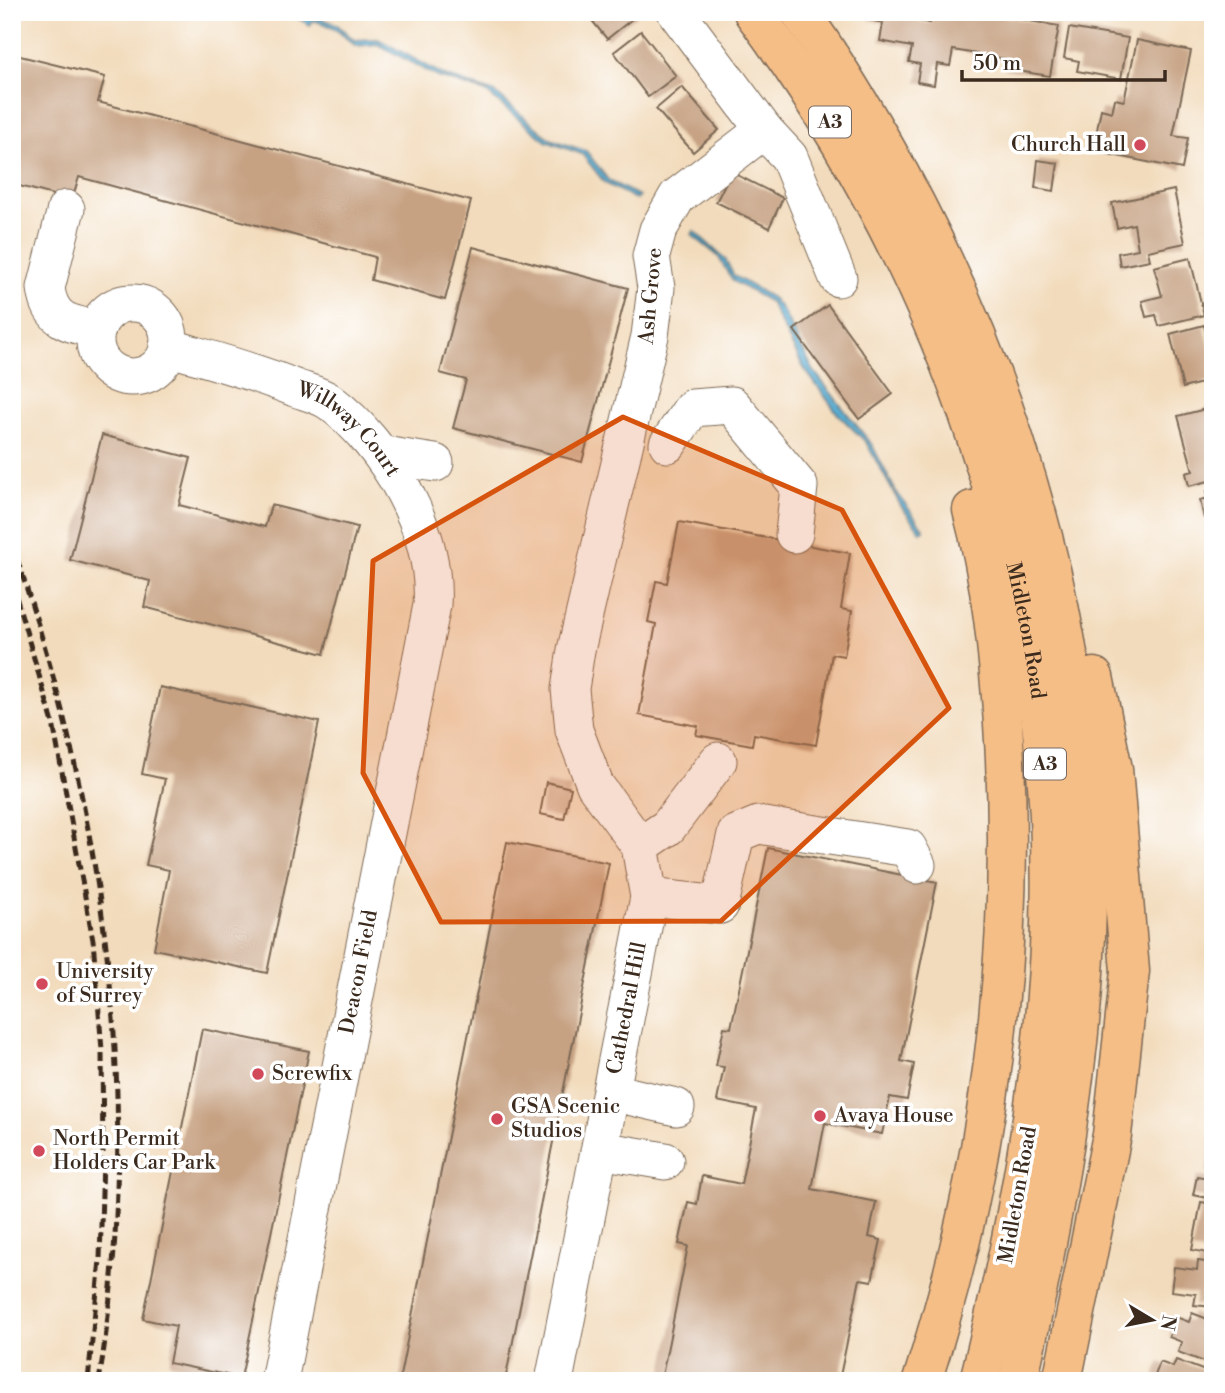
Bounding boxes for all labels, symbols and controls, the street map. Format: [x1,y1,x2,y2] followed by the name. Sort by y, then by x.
[962,38,1166,82] scale bar
[973,51,1021,77] text: 50 m
[809,106,851,138] road number: A3
[1011,132,1126,158] place label: Church Hall
[1132,137,1148,153] marker: Church Hall
[634,247,668,346] street label: Ash Grove
[293,376,406,482] street label: Willway Court
[999,560,1051,701] street label: Midleton Road
[1024,748,1066,779] road number: A3
[334,908,384,1036] street label: Deacon Field
[602,940,653,1076] street label: Cathedral Hill
[56,959,155,1009] place label: University of Surrey
[34,976,50,992] marker: University of Surrey
[272,1061,352,1087] place label: Screwfix
[250,1066,266,1082] marker: Screwfix
[511,1094,620,1144] place label: GSA Scenic Studios
[833,1103,954,1129] place label: Avaya House
[812,1108,828,1124] marker: Avaya House
[489,1111,505,1127] marker: GSA Scenic Studios
[993,1124,1043,1266] street label: Midleton Road
[53,1126,216,1176] place label: North Permit Holders Car Park
[31,1143,47,1159] marker: North Permit Holders Car Park
[1116,1284,1186,1354] north arrow
[1155,1313,1181,1332] text: N

